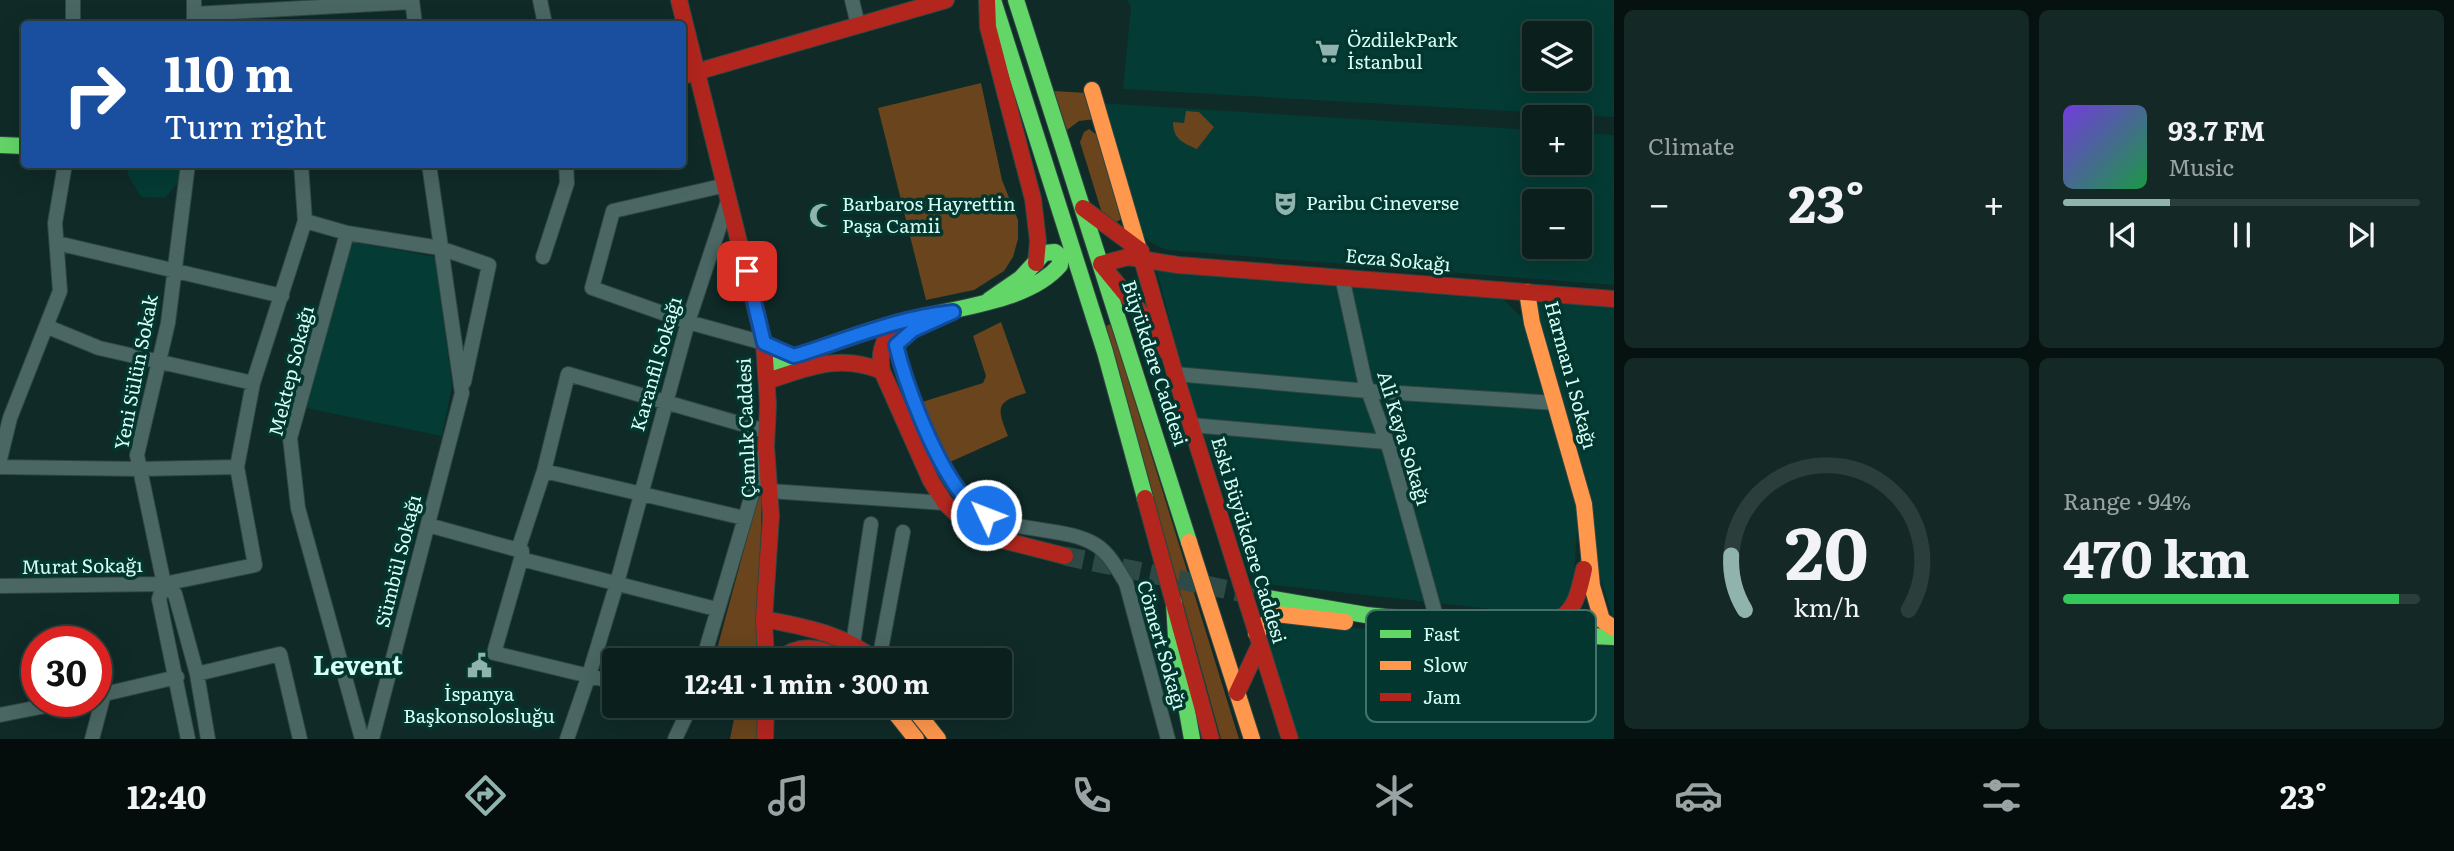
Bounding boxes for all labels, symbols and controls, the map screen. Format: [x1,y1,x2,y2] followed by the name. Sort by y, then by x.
[1522,21,1592,259] map controls
[1522,21,1592,91] button: layers
[1347,25,1458,75] place label: ÖzdilekPark İstanbul
[164,34,293,107] text: 110 m
[1313,37,1341,65] supermarket icon: ÖzdilekPark İstanbul
[49,49,140,140] icon: right
[164,101,326,149] text: Turn right
[1522,105,1592,175] button: +
[2168,110,2265,149] text: 93.7 FM
[1648,128,1734,162] text: Climate
[2168,149,2234,183] text: Music
[1788,162,1865,239] text: 23°
[1648,173,1670,230] text: −
[1983,173,2005,230] text: +
[1306,188,1459,216] place label: Paribu Cineverse
[842,189,1016,239] place label: Barbaros Hayrettin Paşa Camii
[1272,189,1300,217] theatre icon: Paribu Cineverse
[1522,189,1592,259] button: −
[808,201,836,229] mosque icon: Barbaros Hayrettin Paşa Camii
[2104,216,2142,254] icon: previous
[2223,216,2261,254] icon: pause
[2342,216,2380,254] icon: next
[1344,240,1452,278] street label: Ecza Sokağı
[717,241,777,301] pin
[728,252,766,290] icon: arrive
[1116,276,1196,449] street label: Büyükdere Caddesi
[106,291,164,452] street label: Yeni Sülün Sokak
[622,293,688,434] street label: Karanfil Sokağı
[1539,298,1605,452] street label: Harman 1 Sokağı
[260,303,320,439] street label: Mektep Sokağı
[729,358,761,499] street label: Çamlık Caddesi
[1371,367,1439,508] street label: Ali Kaya Sokağı
[1205,433,1295,647] street label: Eski Büyükdere Caddesi
[949,478,1023,552] position arrow
[2063,483,2191,517] text: Range · 94%
[367,492,427,630] street label: Sümbül Sokağı
[1785,494,1868,602] text: 20
[2063,517,2250,594] text: 470 km
[21,550,143,580] street label: Murat Sokağı
[1131,577,1195,713] street label: Cömert Sokağı
[1793,587,1860,624] text: km/h
[1366,610,1596,722] legend
[1423,619,1460,647] text: Fast
[21,626,112,717] speed limit sign: 30
[313,644,404,683] district label: Levent
[1423,650,1468,678] text: Slow
[465,652,493,680] public building icon: İspanya Başkonsolosluğu
[685,663,929,702] text: 12:41 · 1 min · 300 m
[403,679,555,729] place label: İspanya Başkonsolosluğu
[1423,682,1461,710] text: Jam
[127,771,207,819] text: 12:40
[461,771,510,820] icon: directions
[764,771,813,820] icon: music
[1067,771,1116,820] icon: phone
[1370,771,1419,820] icon: climate
[1674,771,1723,820] icon: car
[1977,771,2026,820] icon: filters
[2280,771,2327,819] text: 23°

